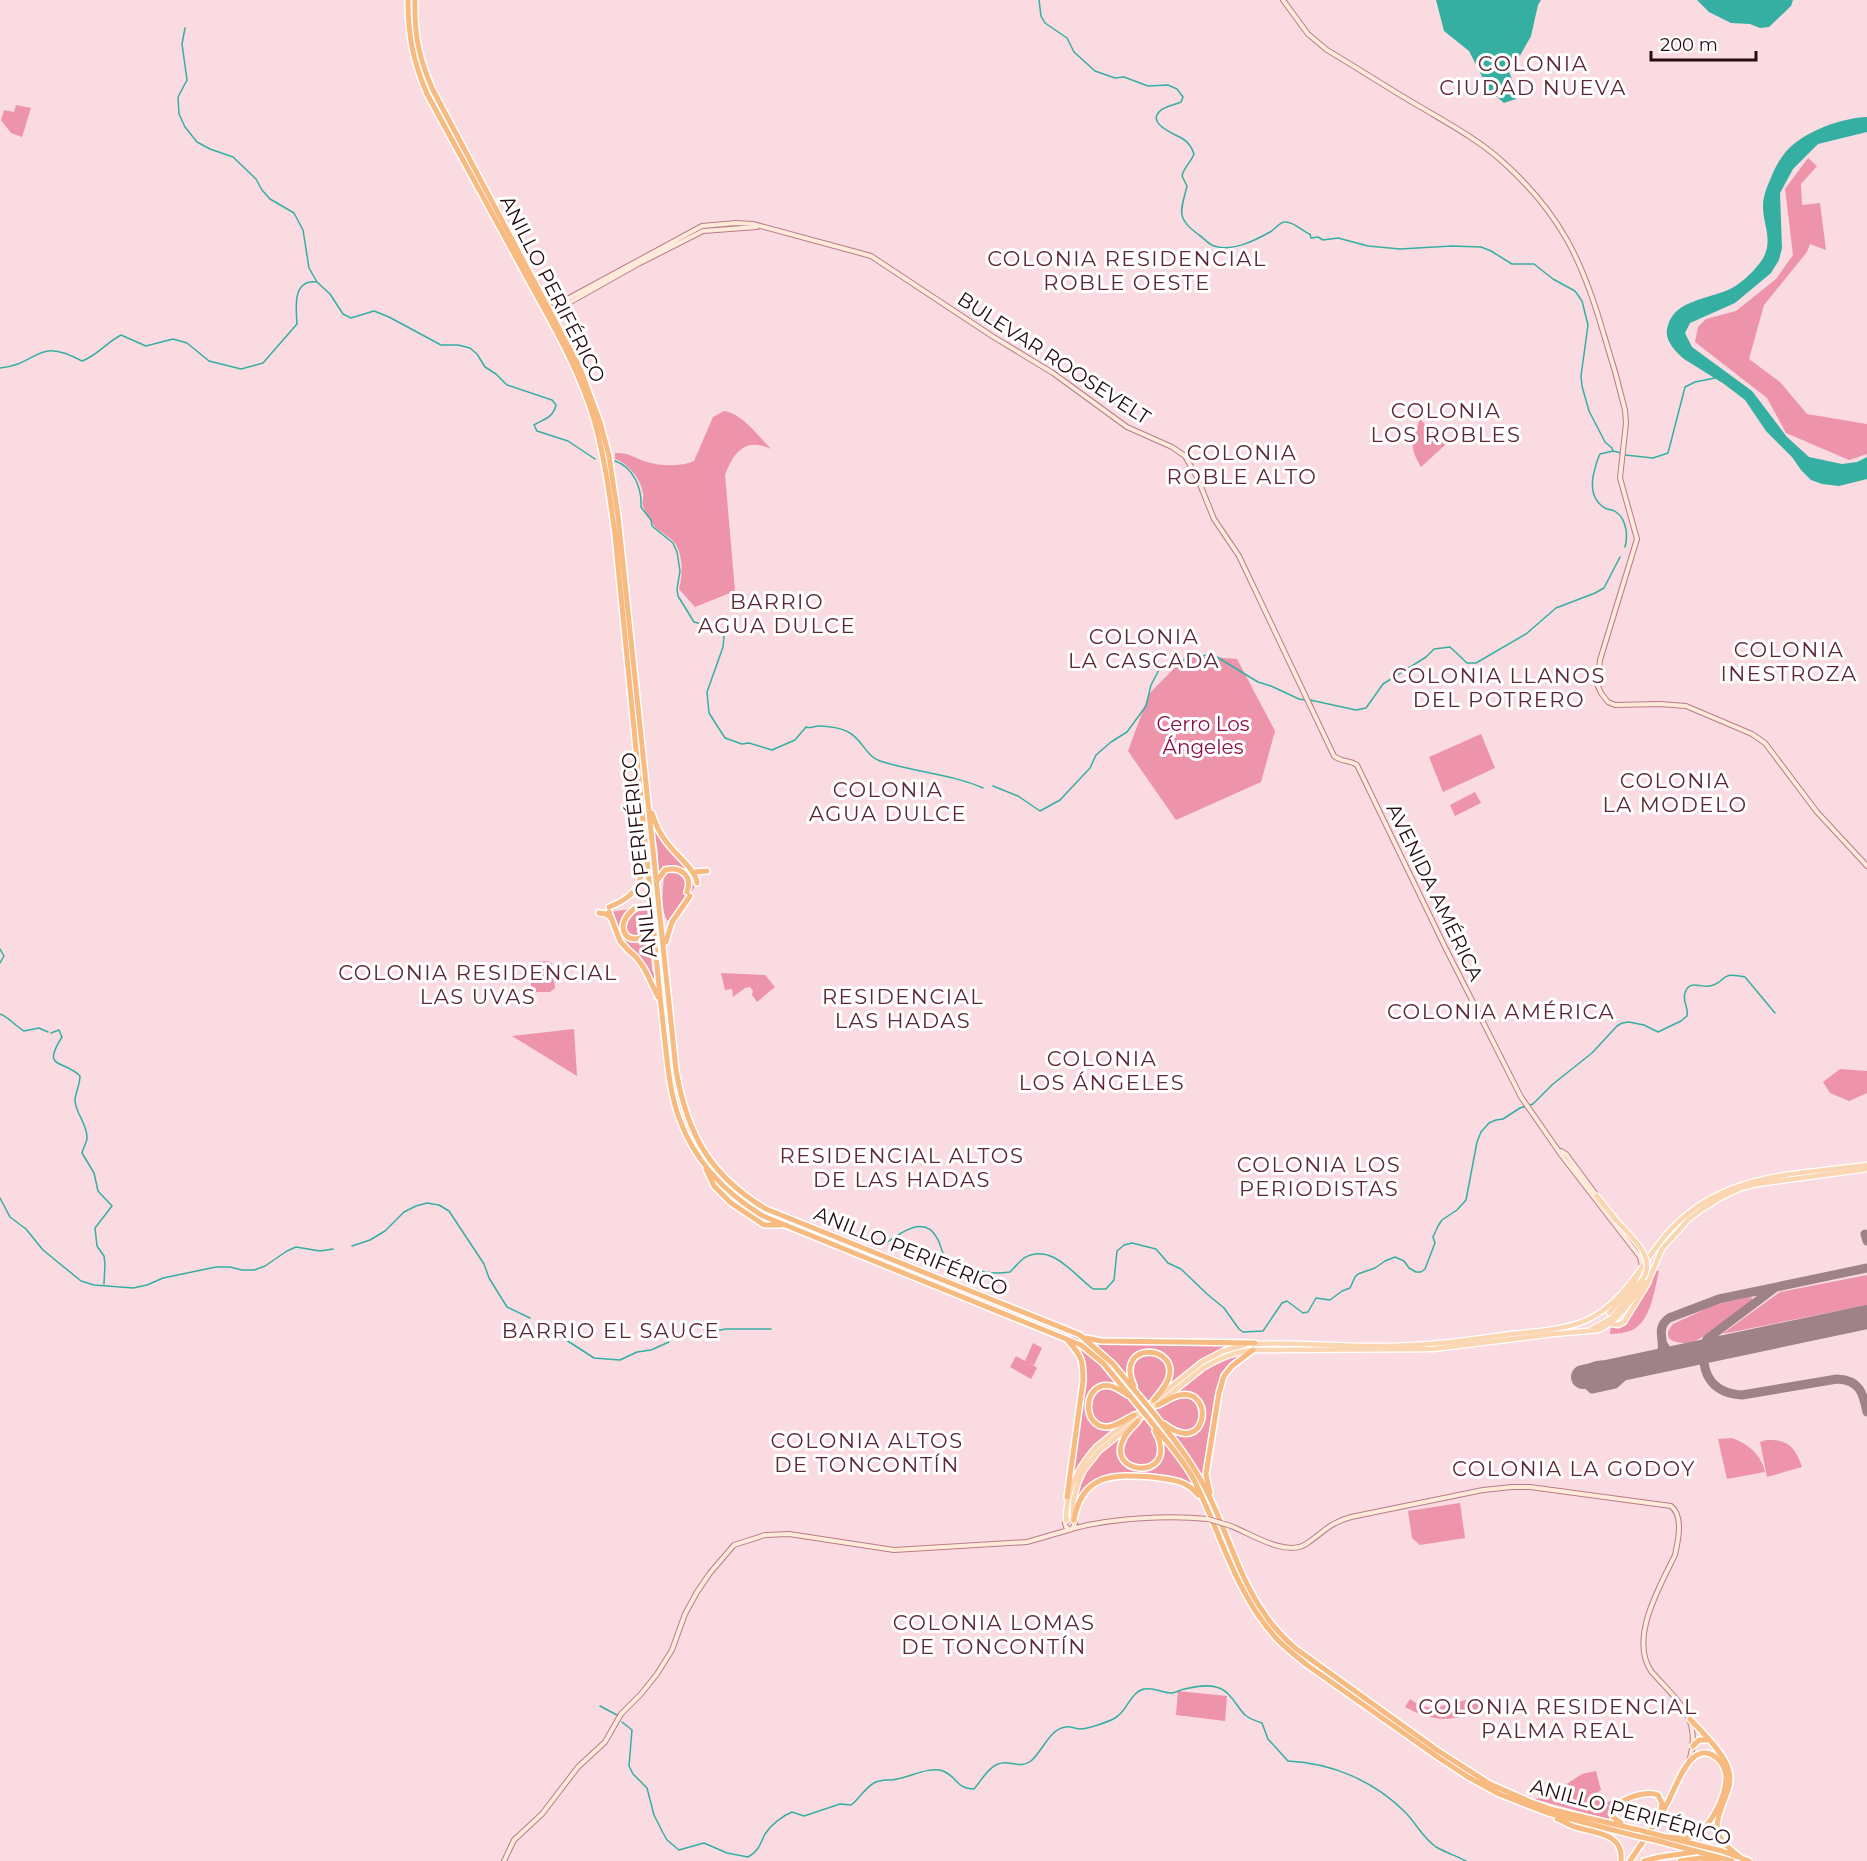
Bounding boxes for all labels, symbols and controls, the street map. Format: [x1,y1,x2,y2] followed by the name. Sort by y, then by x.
[1651,24,1756,62] scale bar
[1660,34,1718,56] text: 200 m
[1439,51,1627,100] district label: COLONIA CIUDAD NUEVA
[495,191,611,387] street label: ANILLO PERIFÉRICO
[987,246,1267,295] district label: COLONIA RESIDENCIAL ROBLE OESTE
[953,287,1155,430] street label: BULEVAR ROOSEVELT
[1370,398,1522,447] district label: COLONIA LOS ROBLES
[1167,440,1317,489] district label: COLONIA ROBLE ALTO
[698,589,856,638] district label: BARRIO AGUA DULCE
[1068,624,1220,673] district label: COLONIA LA CASCADA
[1720,637,1858,686] district label: COLONIA INESTROZA
[1392,663,1606,712] district label: COLONIA LLANOS DEL POTRERO
[1156,712,1250,759] park label: Cerro Los Ángeles
[616,751,662,959] street label: ANILLO PERIFÉRICO
[1602,768,1748,817] district label: COLONIA LA MODELO
[809,777,967,826] district label: COLONIA AGUA DULCE
[1382,799,1489,985] street label: AVENIDA AMÉRICA
[338,960,618,1009] district label: COLONIA RESIDENCIAL LAS UVAS
[822,984,984,1033] district label: RESIDENCIAL LAS HADAS
[1387,999,1615,1024] district label: COLONIA AMÉRICA
[1019,1046,1185,1095] district label: COLONIA LOS ÁNGELES
[780,1143,1024,1192] district label: RESIDENCIAL ALTOS DE LAS HADAS
[1237,1152,1401,1201] district label: COLONIA LOS PERIODISTAS
[811,1201,1011,1301] street label: ANILLO PERIFÉRICO
[502,1318,720,1343] district label: BARRIO EL SAUCE
[770,1428,964,1477] district label: COLONIA ALTOS DE TONCONTÍN
[1452,1456,1696,1481] district label: COLONIA LA GODOY
[893,1610,1095,1659] district label: COLONIA LOMAS DE TONCONTÍN
[1418,1694,1698,1743] district label: COLONIA RESIDENCIAL PALMA REAL
[1528,1774,1734,1850] street label: ANILLO PERIFÉRICO

